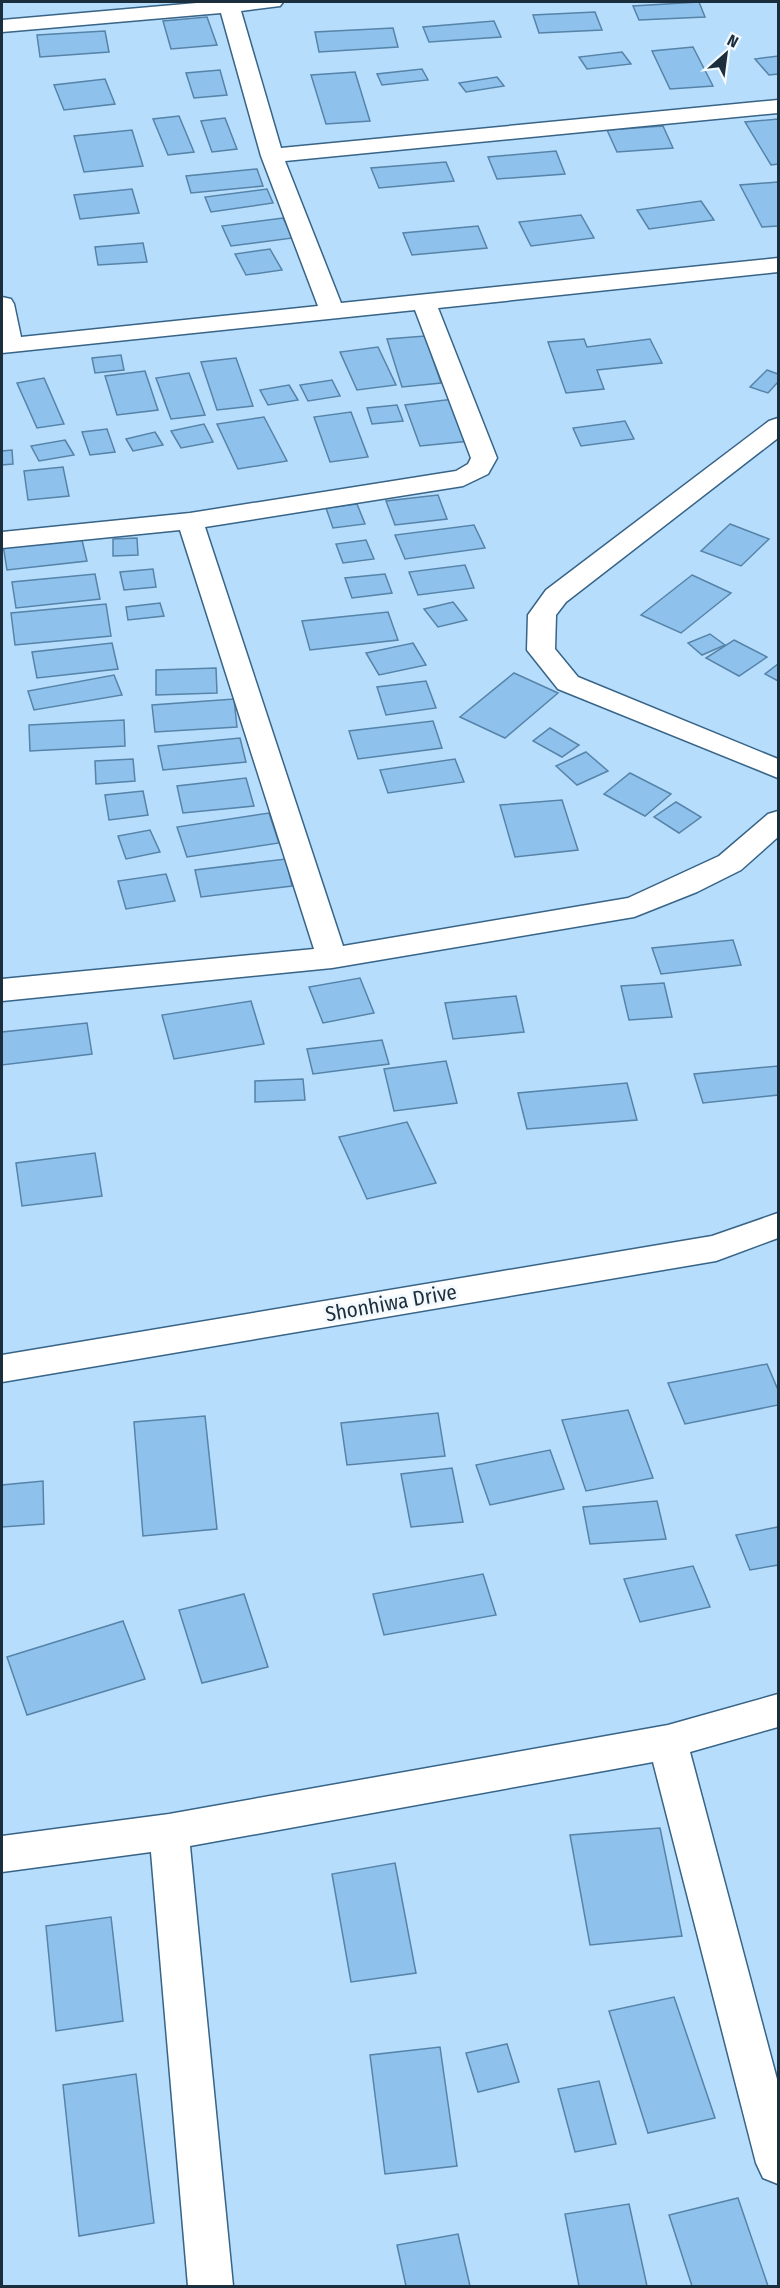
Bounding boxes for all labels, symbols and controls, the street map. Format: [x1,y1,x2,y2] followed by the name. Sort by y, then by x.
[696,24,756,84] north arrow
[724,31,742,52] text: N
[323,1279,459,1327] street label: Shonhiwa Drive

